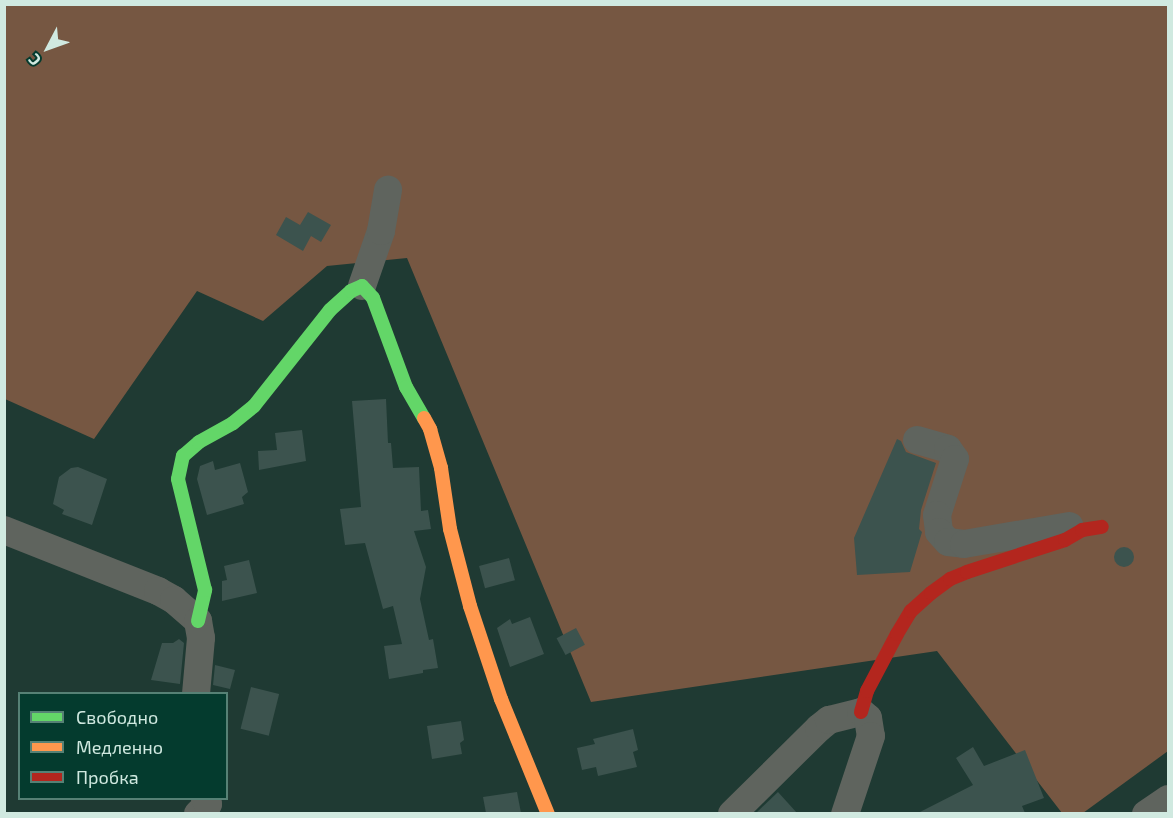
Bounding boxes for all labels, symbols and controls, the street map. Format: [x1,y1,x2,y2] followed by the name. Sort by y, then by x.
[18,18,78,78] north arrow
[24,50,44,70] text: С
[18,692,228,800] legend
[76,706,158,728] text: Свободно
[76,736,163,758] text: Медленно
[76,766,139,788] text: Пробка

